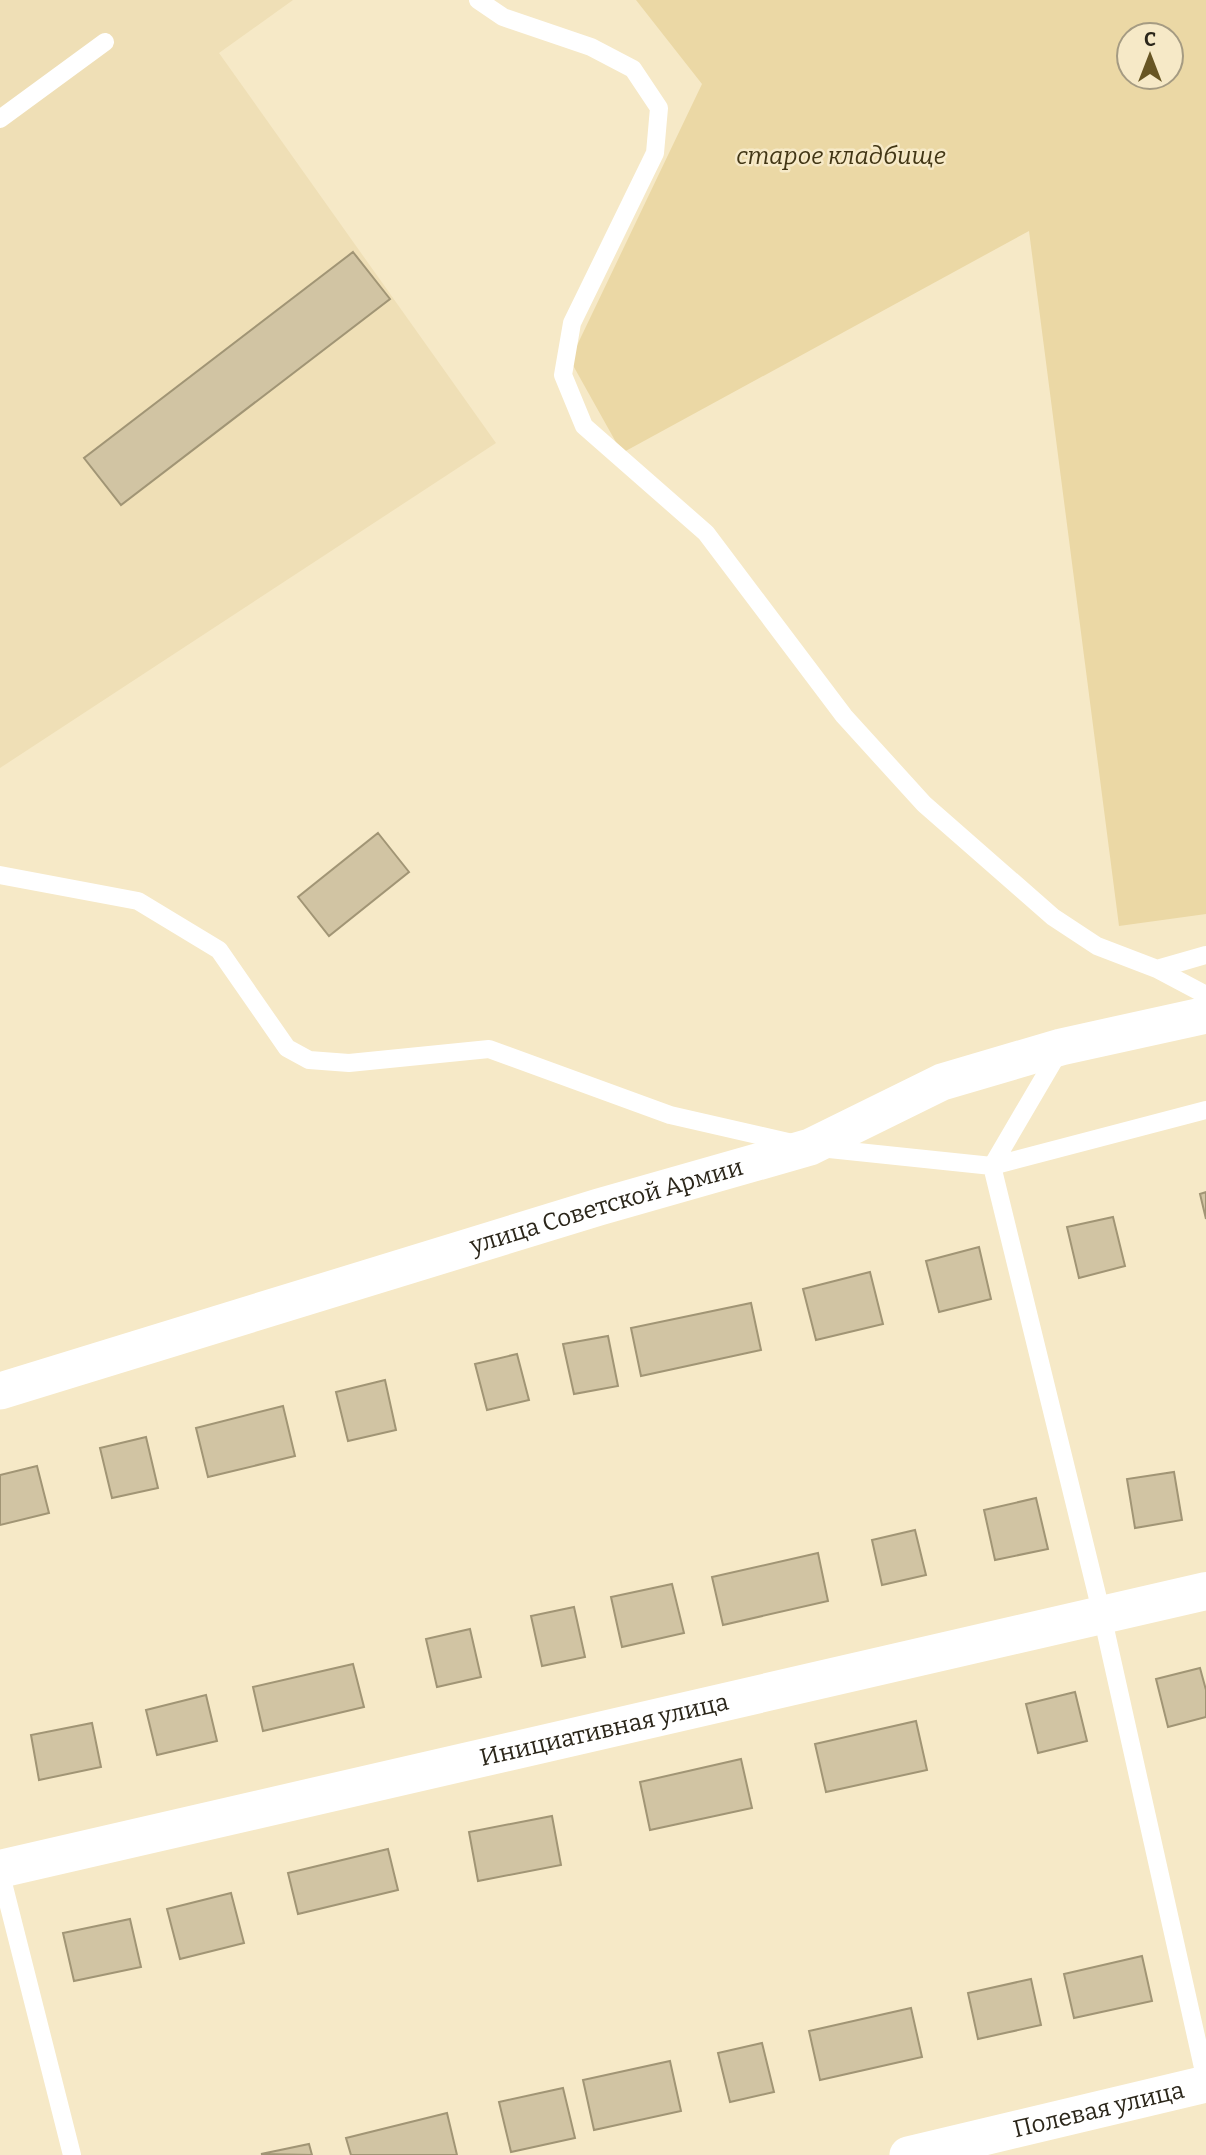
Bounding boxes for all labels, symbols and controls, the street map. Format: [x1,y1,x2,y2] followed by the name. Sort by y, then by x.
[1115,21,1185,91] north arrow
[1144,28,1156,51] text: С
[736,142,946,170] park label: старое кладбище
[466,1153,746,1260] street label: улица Советской Армии
[477,1688,731,1772] street label: Инициативная улица
[1010,2076,1187,2143] street label: Полевая улица

